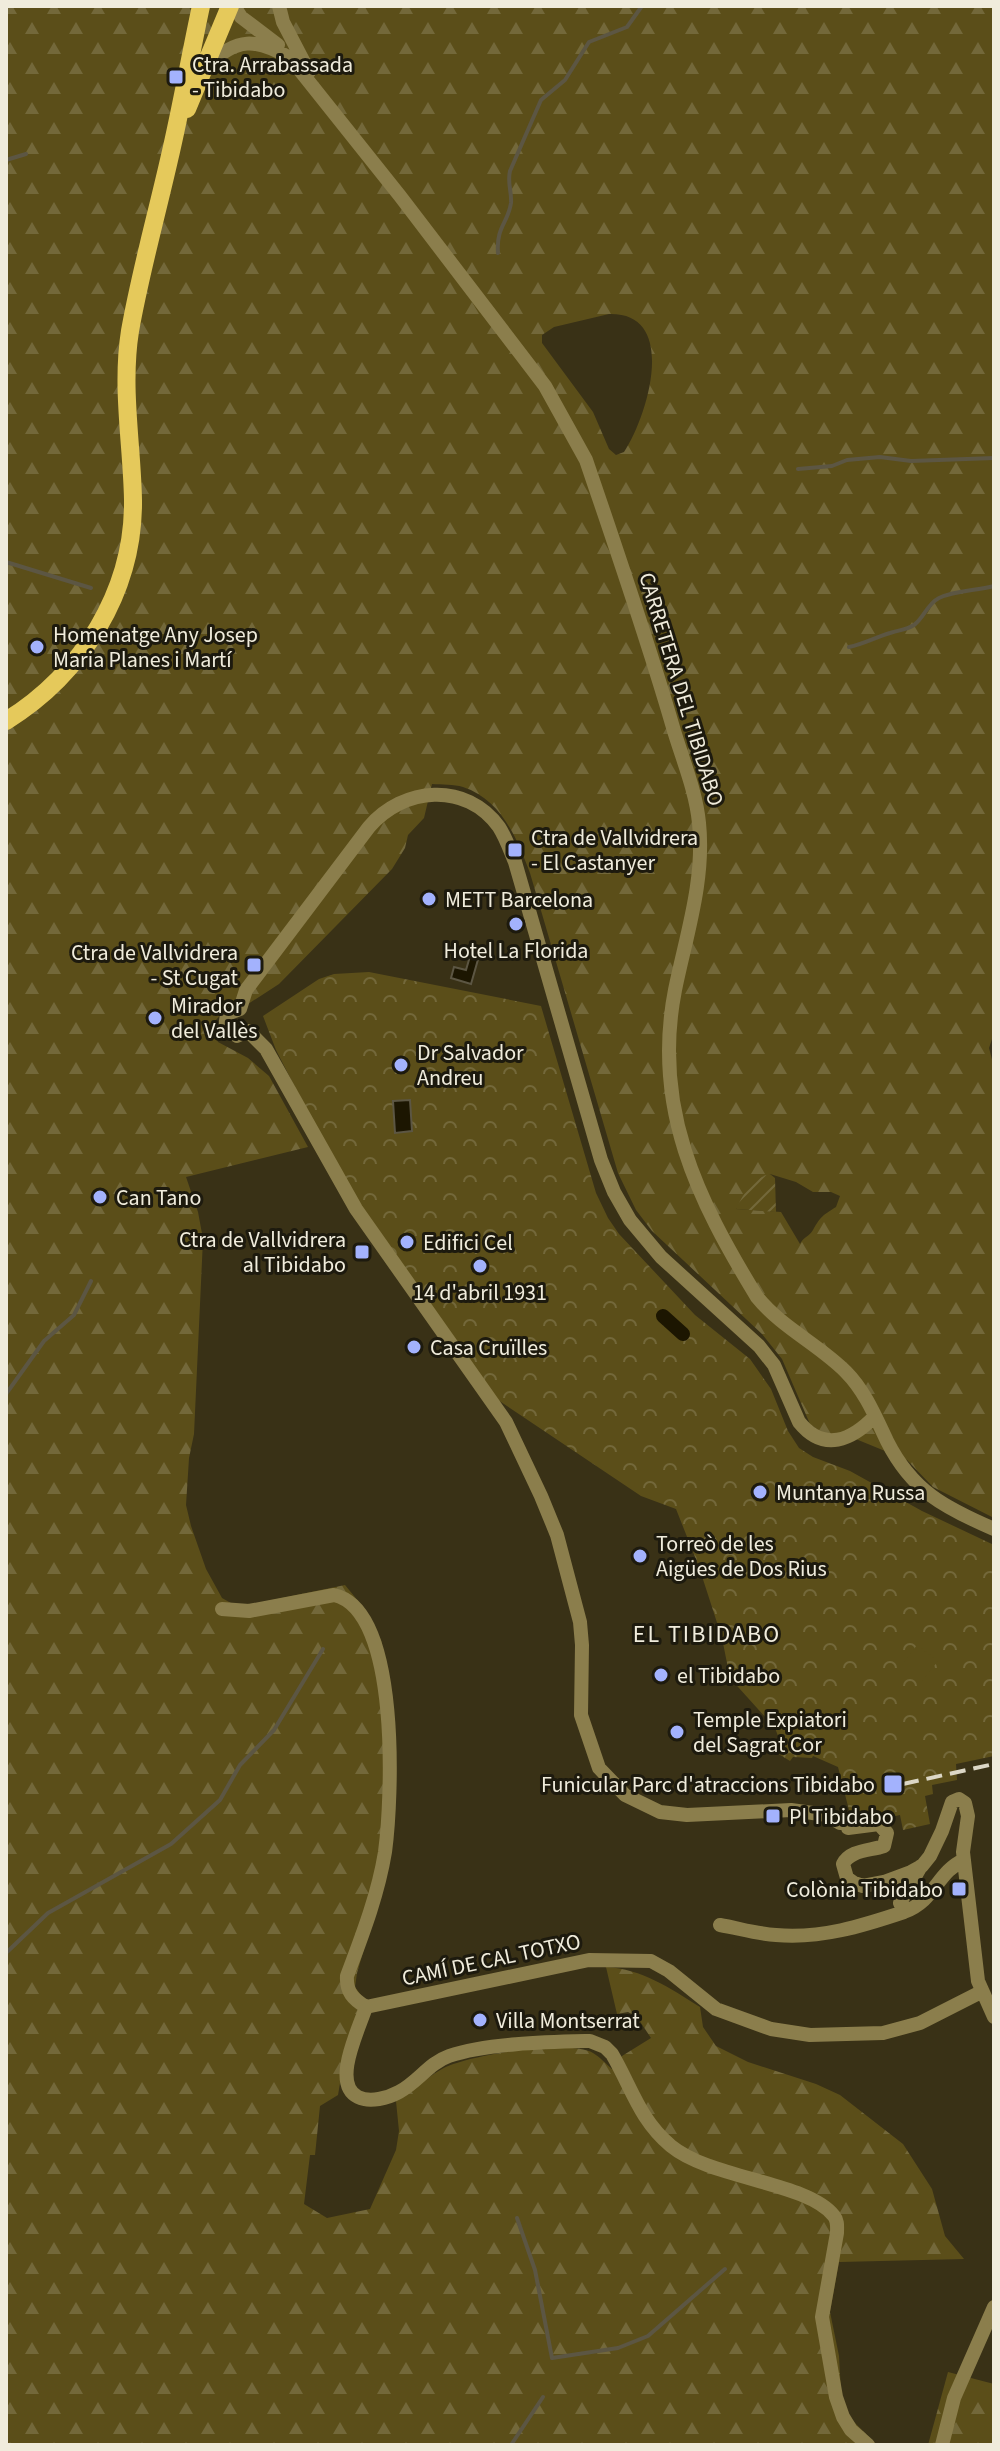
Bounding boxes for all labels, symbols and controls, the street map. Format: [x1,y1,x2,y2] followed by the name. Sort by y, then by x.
[192,49,353,106] place label: Ctra. Arrabassada - Tibidabo
[167,68,185,86] marker: Ctra. Arrabassada - Tibidabo
[630,569,732,810] street label: CARRETERA DEL TIBIDABO
[53,619,258,676] place label: Homenatge Any Josep Maria Planes i Martí
[28,638,46,656] marker: Homenatge Any Josep Maria Planes i Martí
[531,822,698,879] place label: Ctra de Vallvidrera - El Castanyer
[506,841,524,859] marker: Ctra de Vallvidrera - El Castanyer
[445,884,593,916] place label: METT Barcelona
[420,890,438,908] marker: METT Barcelona
[507,915,525,933] marker: Hotel La Florida
[444,935,588,967] place label: Hotel La Florida
[71,937,239,994] place label: Ctra de Vallvidrera - St Cugat
[245,956,263,974] marker: Ctra de Vallvidrera - St Cugat
[171,990,257,1047] place label: Mirador del Vallès
[146,1009,164,1027] marker: Mirador del Vallès
[417,1037,524,1094] place label: Dr Salvador Andreu
[392,1056,410,1074] marker: Dr Salvador Andreu
[116,1182,201,1214] place label: Can Tano
[91,1188,109,1206] marker: Can Tano
[179,1224,346,1281] place label: Ctra de Vallvidrera al Tibidabo
[423,1227,513,1259] place label: Edifici Cel
[398,1233,416,1251] marker: Edifici Cel
[353,1243,371,1261] marker: Ctra de Vallvidrera al Tibidabo
[471,1257,489,1275] marker: 14 d'abril 1931
[413,1277,547,1309] place label: 14 d'abril 1931
[430,1332,547,1364] place label: Casa Cruïlles
[405,1338,423,1356] marker: Casa Cruïlles
[776,1477,925,1509] place label: Muntanya Russa
[751,1483,769,1501] marker: Muntanya Russa
[656,1528,827,1585] place label: Torreò de les Aigües de Dos Rius
[631,1547,649,1565] marker: Torreò de les Aigües de Dos Rius
[633,1617,781,1652] district label: EL TIBIDABO
[677,1660,780,1692] place label: el Tibidabo
[652,1666,670,1684] marker: el Tibidabo
[693,1704,847,1761] place label: Temple Expiatori del Sagrat Cor
[668,1723,686,1741] marker: Temple Expiatori del Sagrat Cor
[541,1769,875,1801] place label: Funicular Parc d'atraccions Tibidabo
[882,1773,904,1795] marker: Funicular Parc d'atraccions Tibidabo
[789,1801,894,1833] place label: Pl Tibidabo
[764,1807,782,1825] marker: Pl Tibidabo
[786,1874,943,1906] place label: Colònia Tibidabo
[950,1880,968,1898] marker: Colònia Tibidabo
[399,1925,584,1995] street label: CAMÍ DE CAL TOTXO
[496,2005,640,2037] place label: Villa Montserrat
[471,2011,489,2029] marker: Villa Montserrat

